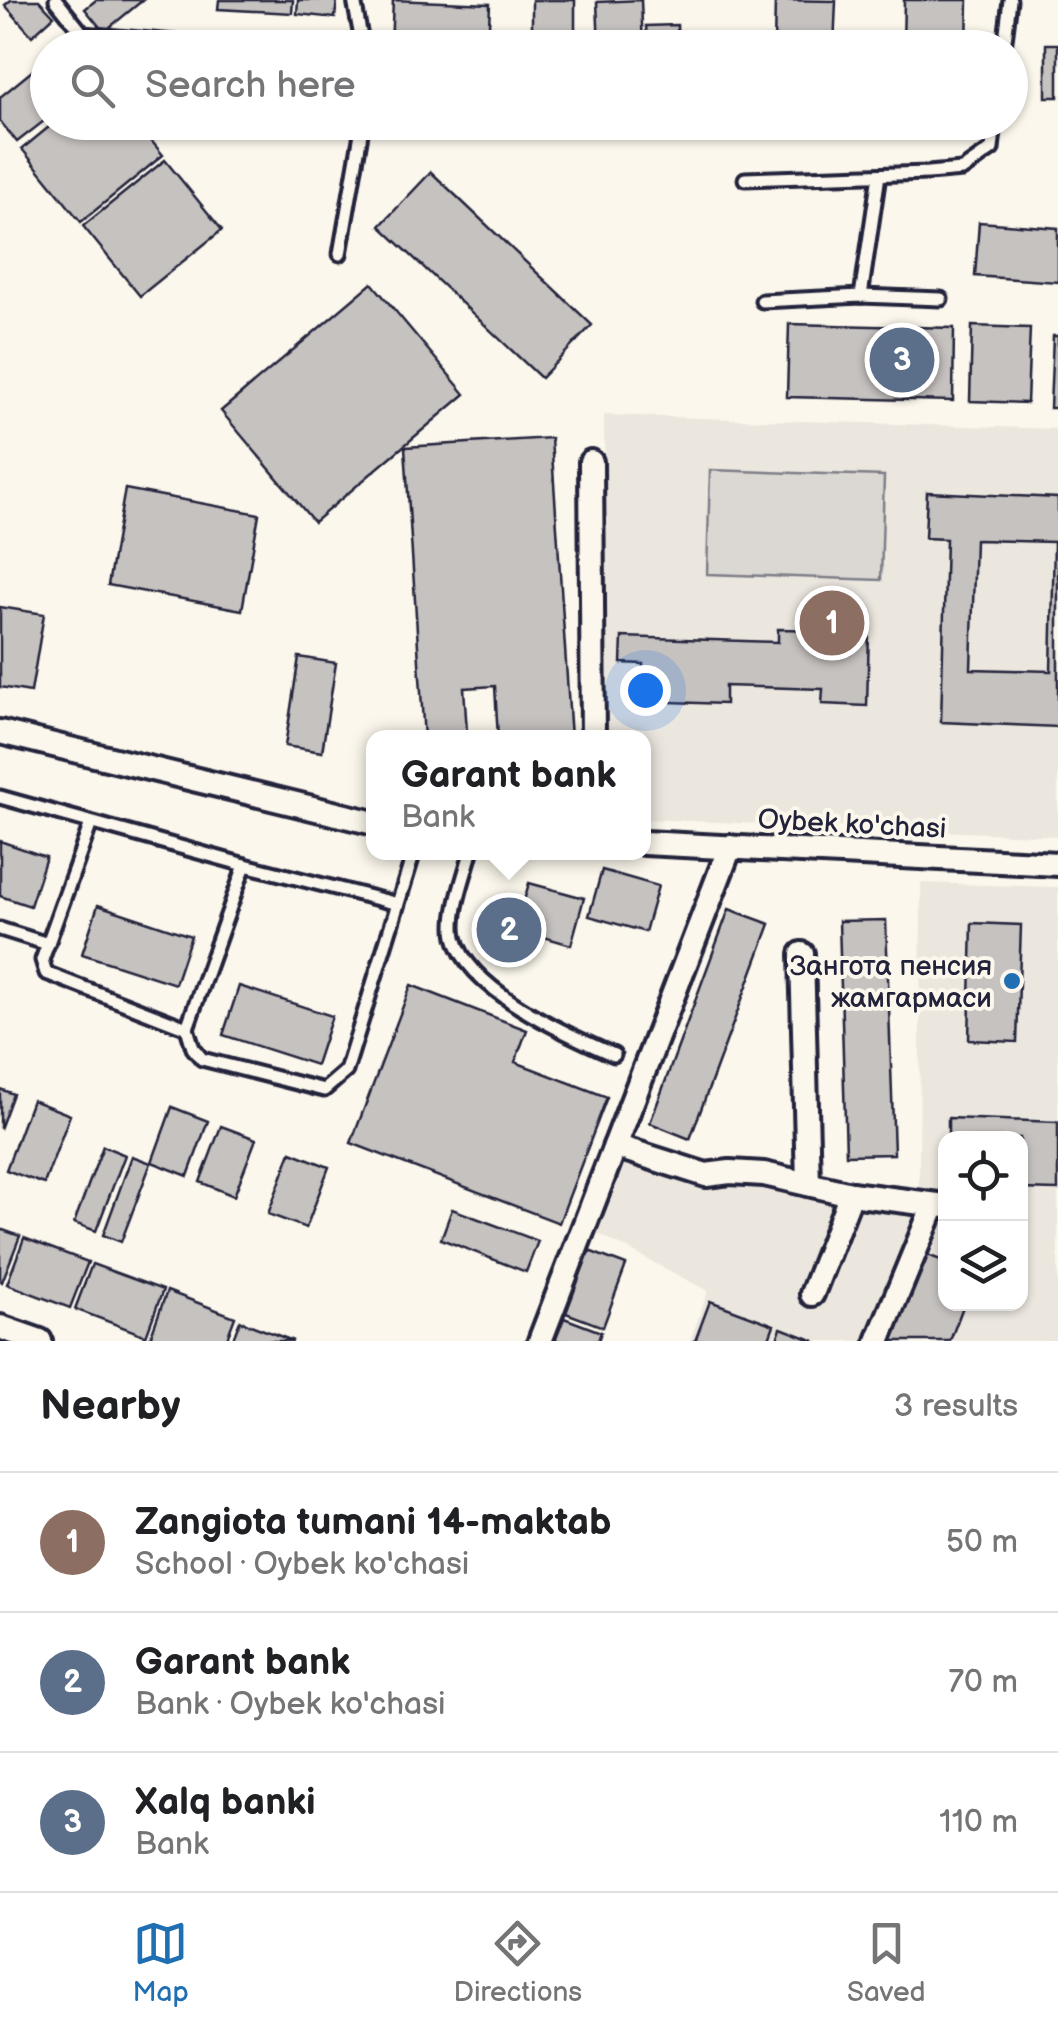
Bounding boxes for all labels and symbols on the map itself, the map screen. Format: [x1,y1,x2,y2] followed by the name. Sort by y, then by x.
[870,322,934,398] pin: 3
[800,586,864,660] pin: 1
[620,665,671,716] your location
[757,803,947,846] street label: Oybek ko'chasi
[476,892,542,968] pin: 2
[790,950,992,1015] place label: Зангота пенсия жамгармаси
[1001,970,1023,992] marker: Зангота пенсия жамгармаси

